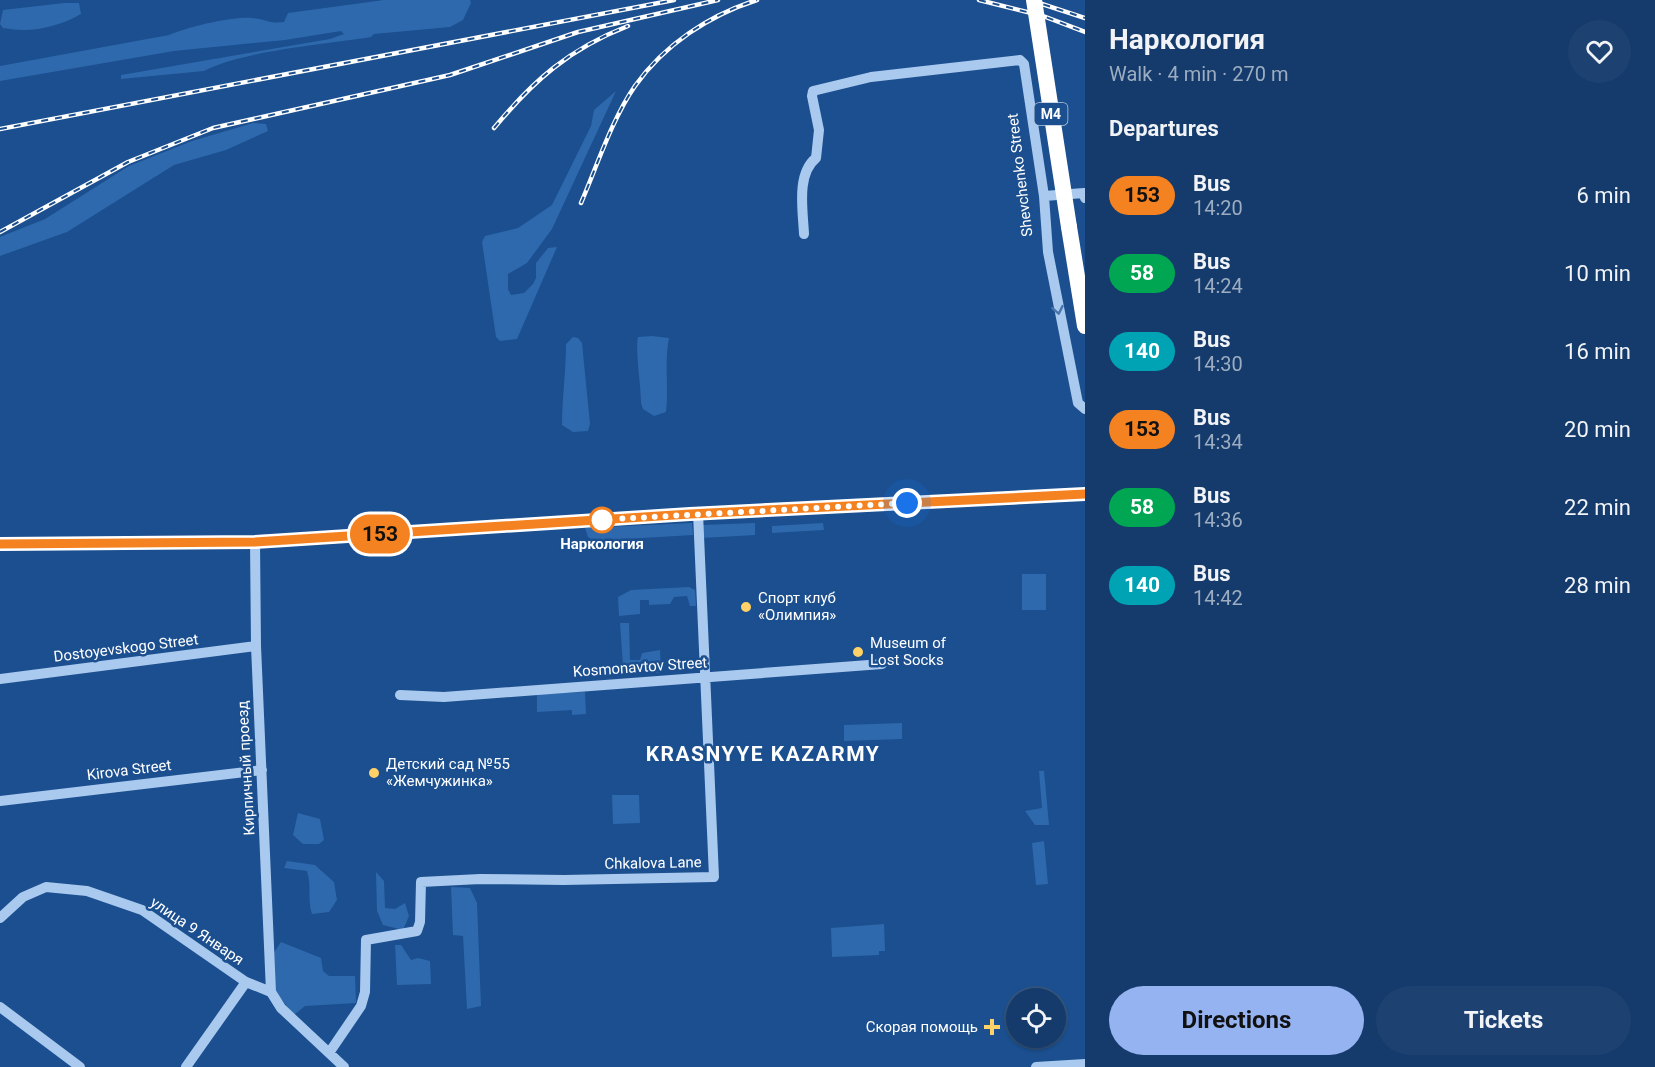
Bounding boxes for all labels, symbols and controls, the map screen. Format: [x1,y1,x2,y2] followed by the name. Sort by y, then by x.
[1568,20,1631,83] button: heart
[1109,23,1265,56] text: Наркология
[1109,62,1288,86] text: Walk · 4 min · 270 m
[1034,103,1068,125] road number: M4
[1003,112,1036,238] street label: Shevchenko Street
[1109,116,1219,141] text: Departures
[1193,171,1231,196] text: Bus
[1124,183,1160,207] text: 153
[1576,183,1631,208] text: 6 min
[1193,196,1243,220] text: 14:20
[1193,249,1231,274] text: Bus
[1130,261,1154,285] text: 58
[1564,261,1631,286] text: 10 min
[1193,274,1243,298] text: 14:24
[1051,305,1064,315] one-way arrow
[1193,327,1231,352] text: Bus
[1124,339,1160,363] text: 140
[1564,339,1631,364] text: 16 min
[1193,352,1243,376] text: 14:30
[1193,405,1231,430] text: Bus
[1124,417,1160,441] text: 153
[1564,417,1631,442] text: 20 min
[1193,430,1243,454] text: 14:34
[1193,483,1231,508] text: Bus
[892,488,922,518] your location
[1130,495,1154,519] text: 58
[1564,495,1631,520] text: 22 min
[589,507,615,533] marker: Наркология
[1193,508,1243,532] text: 14:36
[346,514,415,554] line badge: 153
[362,522,398,546] text: 153
[560,535,644,553] place label: Наркология
[1193,561,1231,586] text: Bus
[1124,573,1160,597] text: 140
[1564,573,1631,598] text: 28 min
[1193,586,1243,610] text: 14:42
[758,589,836,624] place label: Спорт клуб «Олимпия»
[739,600,753,614] marker: Спорт клуб «Олимпия»
[53,630,199,666] street label: Dostoyevskogo Street
[870,634,947,669] place label: Museum of Lost Socks
[851,645,865,659] marker: Museum of Lost Socks
[572,653,708,681] street label: Kosmonavtov Street
[233,700,259,836] street label: Кирпичный проезд
[646,742,880,766] district label: KRASNYYE KAZARMY
[386,755,510,790] place label: Детский сад №55 «Жемчужинка»
[86,756,172,784] street label: Kirova Street
[367,766,381,780] marker: Детский сад №55 «Жемчужинка»
[604,853,702,873] street label: Chkalova Lane
[147,893,247,969] street label: улица 9 Января
[1109,986,1364,1055] button: Directions
[1376,986,1631,1055] button: Tickets
[1006,988,1066,1048] map controls
[1006,988,1066,1048] button: locate
[866,1018,978,1036] place label: Скорая помощь
[983,1018,1001,1036] marker: Скорая помощь

